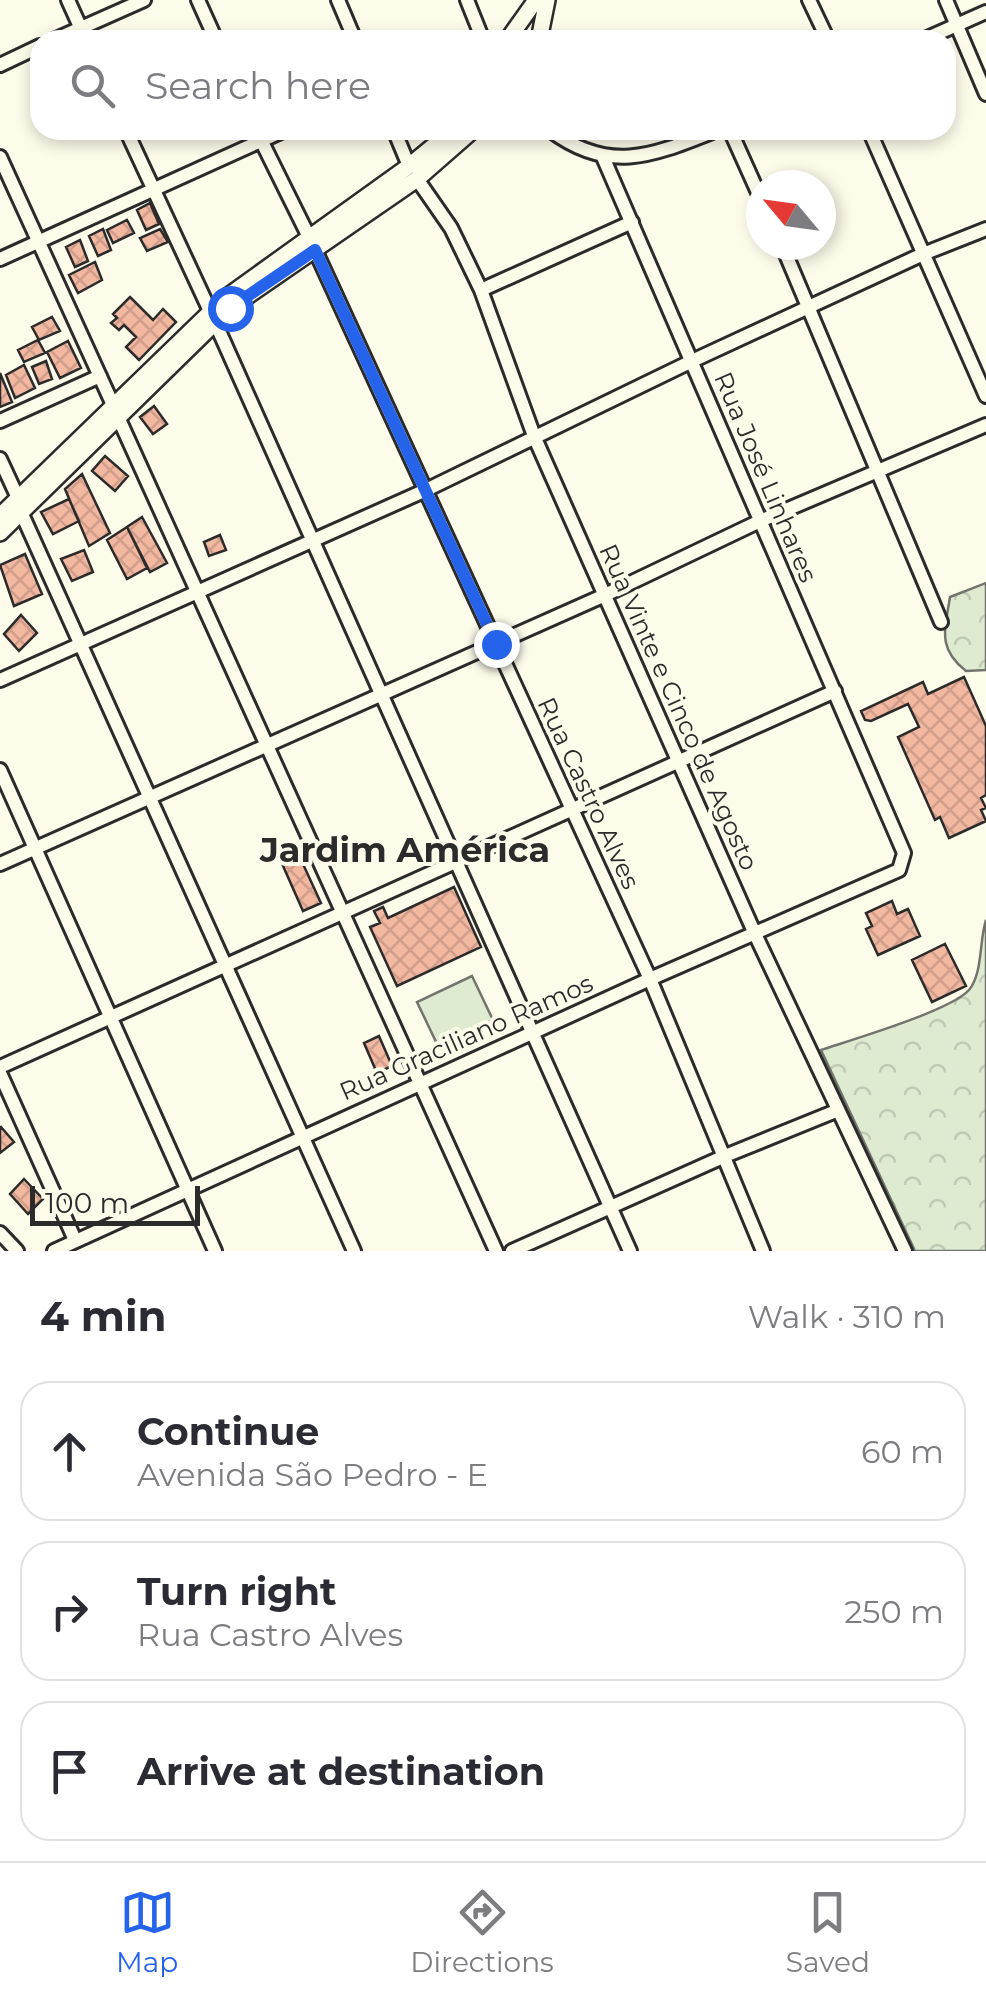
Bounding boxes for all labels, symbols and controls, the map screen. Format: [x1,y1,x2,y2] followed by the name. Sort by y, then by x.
[30,30,956,140] search box
[65,58,120,113] icon: search
[145,62,371,109] text: Search here
[746,170,836,260] north arrow
[208,286,254,332] route start
[708,367,824,587] street label: Rua José Linhares
[593,539,765,875] street label: Rua Vinte e Cinco de Agosto
[474,622,520,668] route end
[531,692,647,894] street label: Rua Castro Alves
[259,828,550,871] district label: Jardim América
[335,968,597,1106] street label: Rua Graciliano Ramos
[30,1181,200,1226] scale bar
[45,1186,129,1220] text: 100 m
[40,1290,167,1342] text: 4 min
[748,1297,946,1336] text: Walk · 310 m
[137,1408,319,1455] text: Continue
[42,1424,97,1479] icon: ahead
[861,1432,944,1471] text: 60 m
[137,1455,488,1494] text: Avenida São Pedro - E
[137,1568,336,1615] text: Turn right
[42,1584,97,1639] icon: right
[844,1592,944,1631] text: 250 m
[137,1615,403,1654] text: Rua Castro Alves
[42,1744,97,1799] icon: arrive
[137,1748,545,1795] text: Arrive at destination
[116,1885,178,1979] tab: Map
[410,1885,554,1979] tab: Directions
[786,1885,870,1979] tab: Saved

